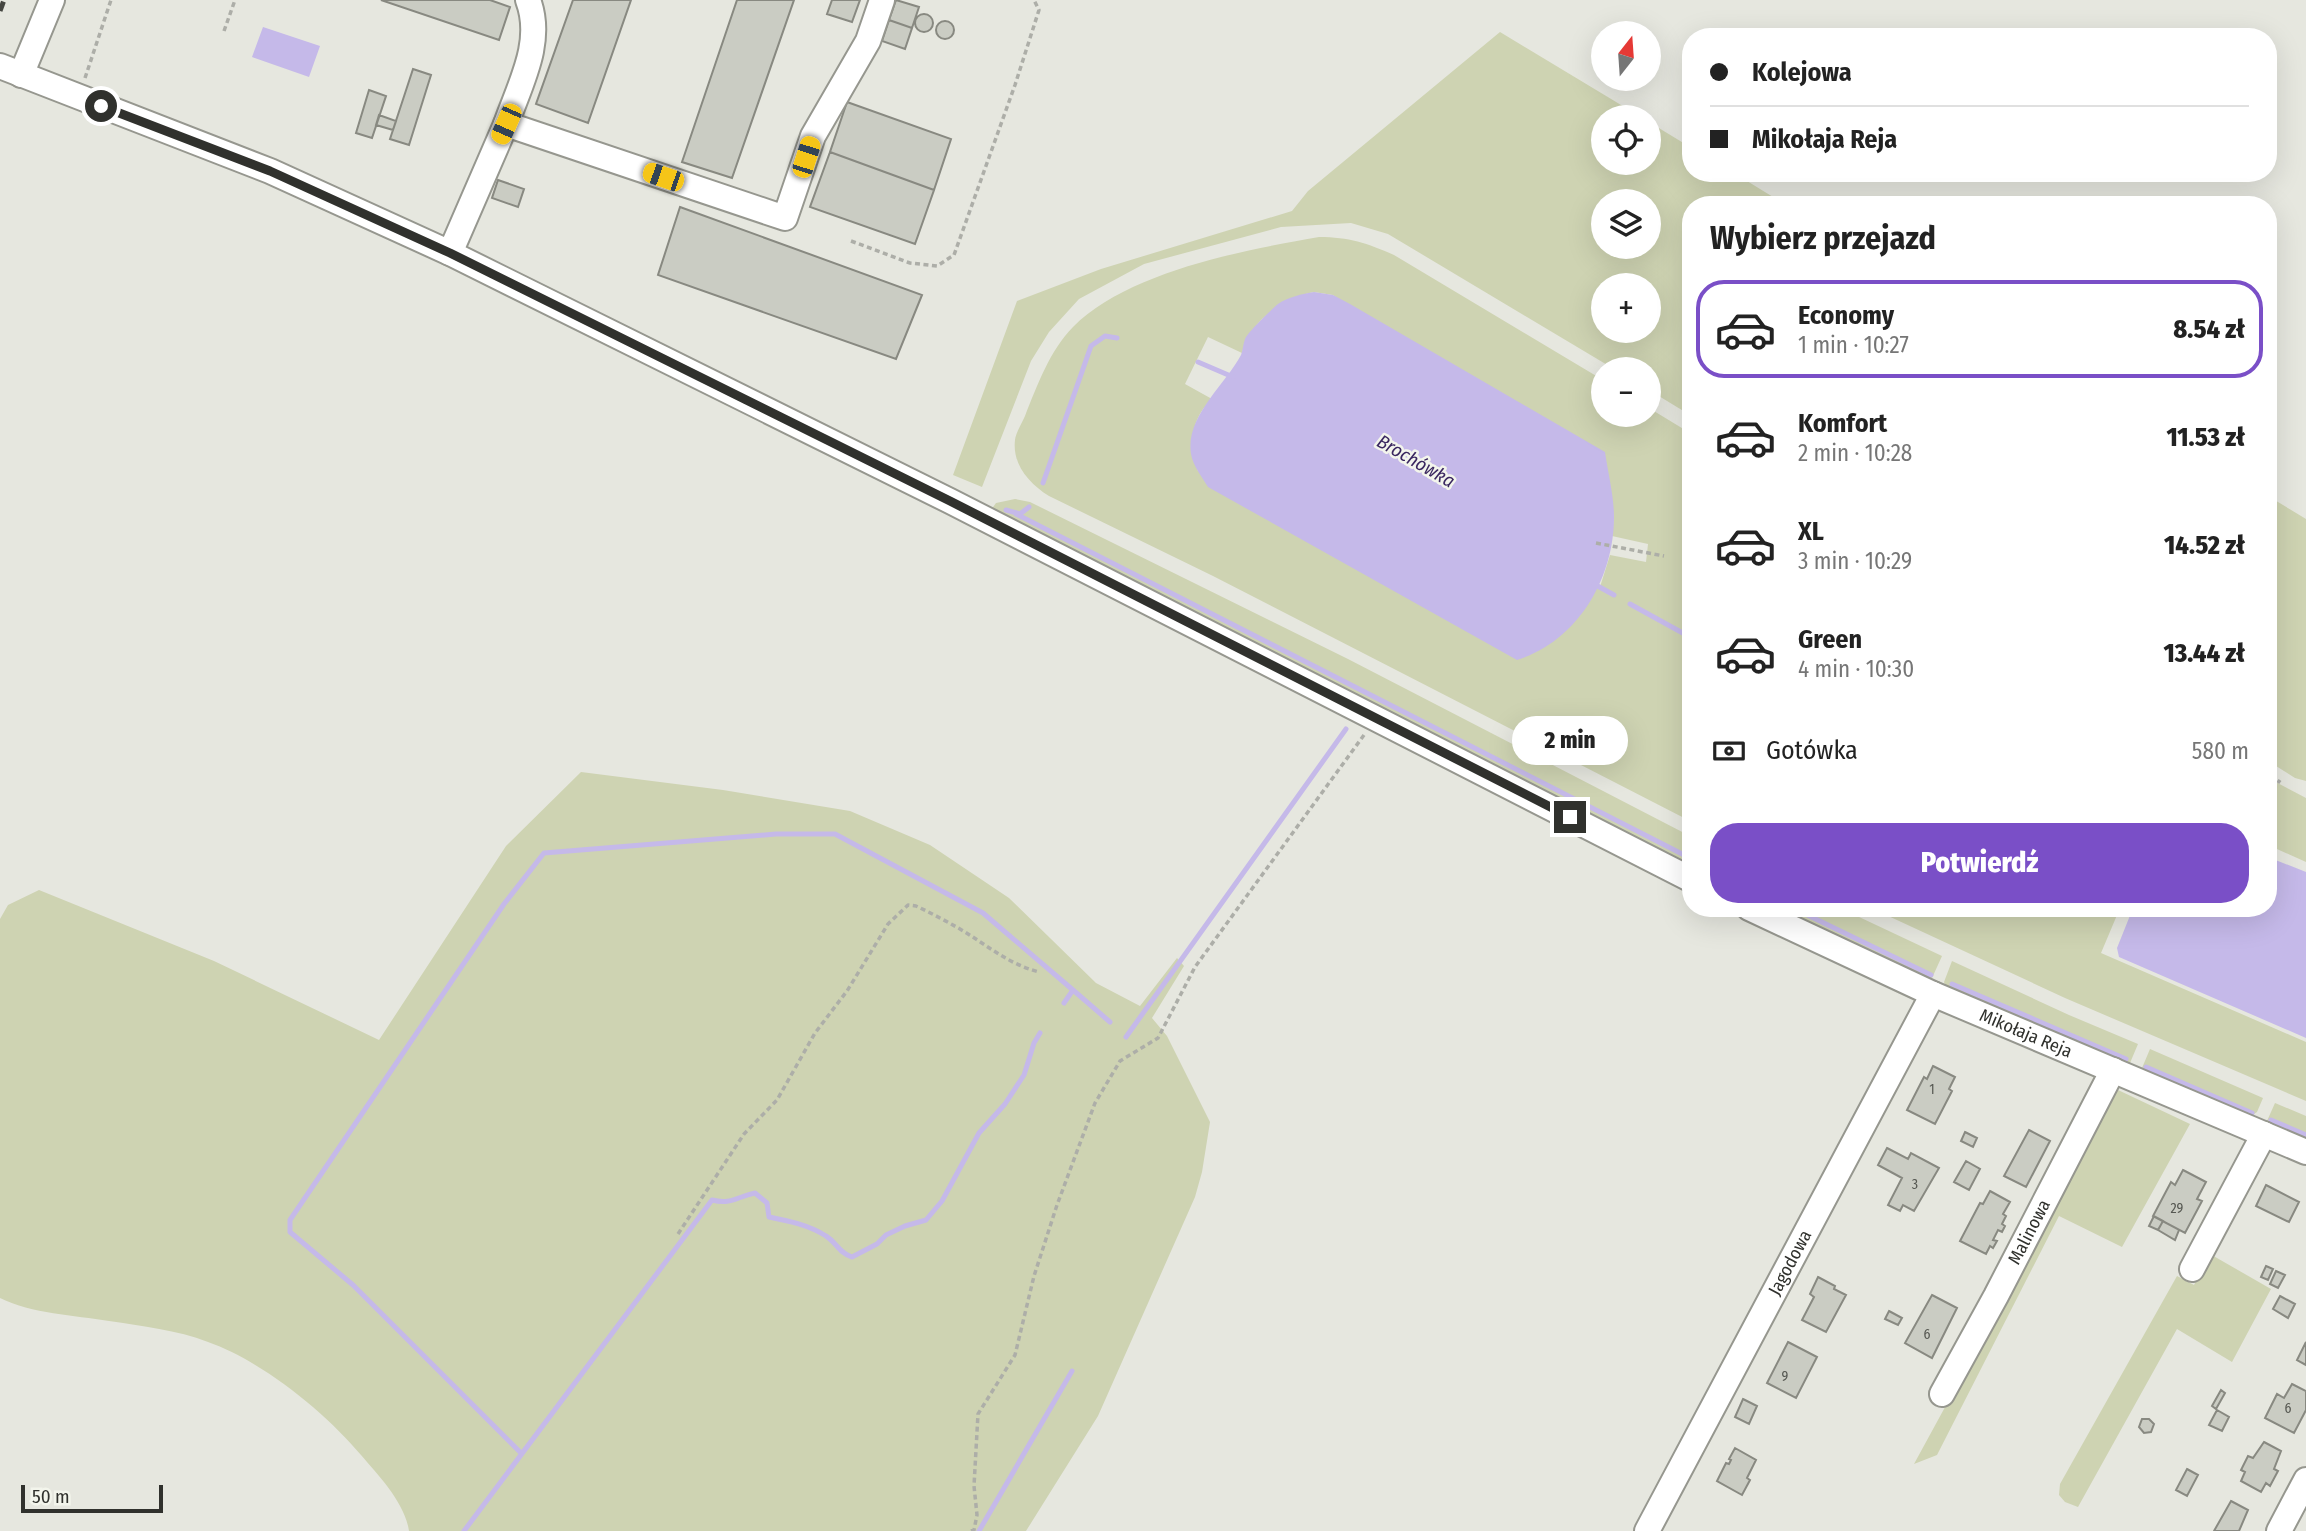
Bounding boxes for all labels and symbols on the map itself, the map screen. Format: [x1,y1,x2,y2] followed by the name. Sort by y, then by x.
[1591,21,1661,91] north arrow
[85,90,117,122] route start
[488,101,525,147] car
[790,134,823,180] car
[640,160,687,194] car
[1373,430,1459,492] water label: Brochówka
[1512,716,1628,764] callout: 2 min
[1554,801,1586,833] route end
[1976,1004,2076,1063] street label: Mikołaja Reja
[1929,1081,1935,1098] house number: 1
[1912,1176,1918,1193] house number: 3
[2003,1196,2055,1268] street label: Malinowa
[2171,1200,2184,1217] house number: 29
[1764,1226,1816,1299] street label: Jagodowa
[1924,1326,1931,1343] house number: 6
[1782,1368,1789,1385] house number: 9
[2285,1400,2292,1417] house number: 6
[21,1482,163,1514] scale bar

